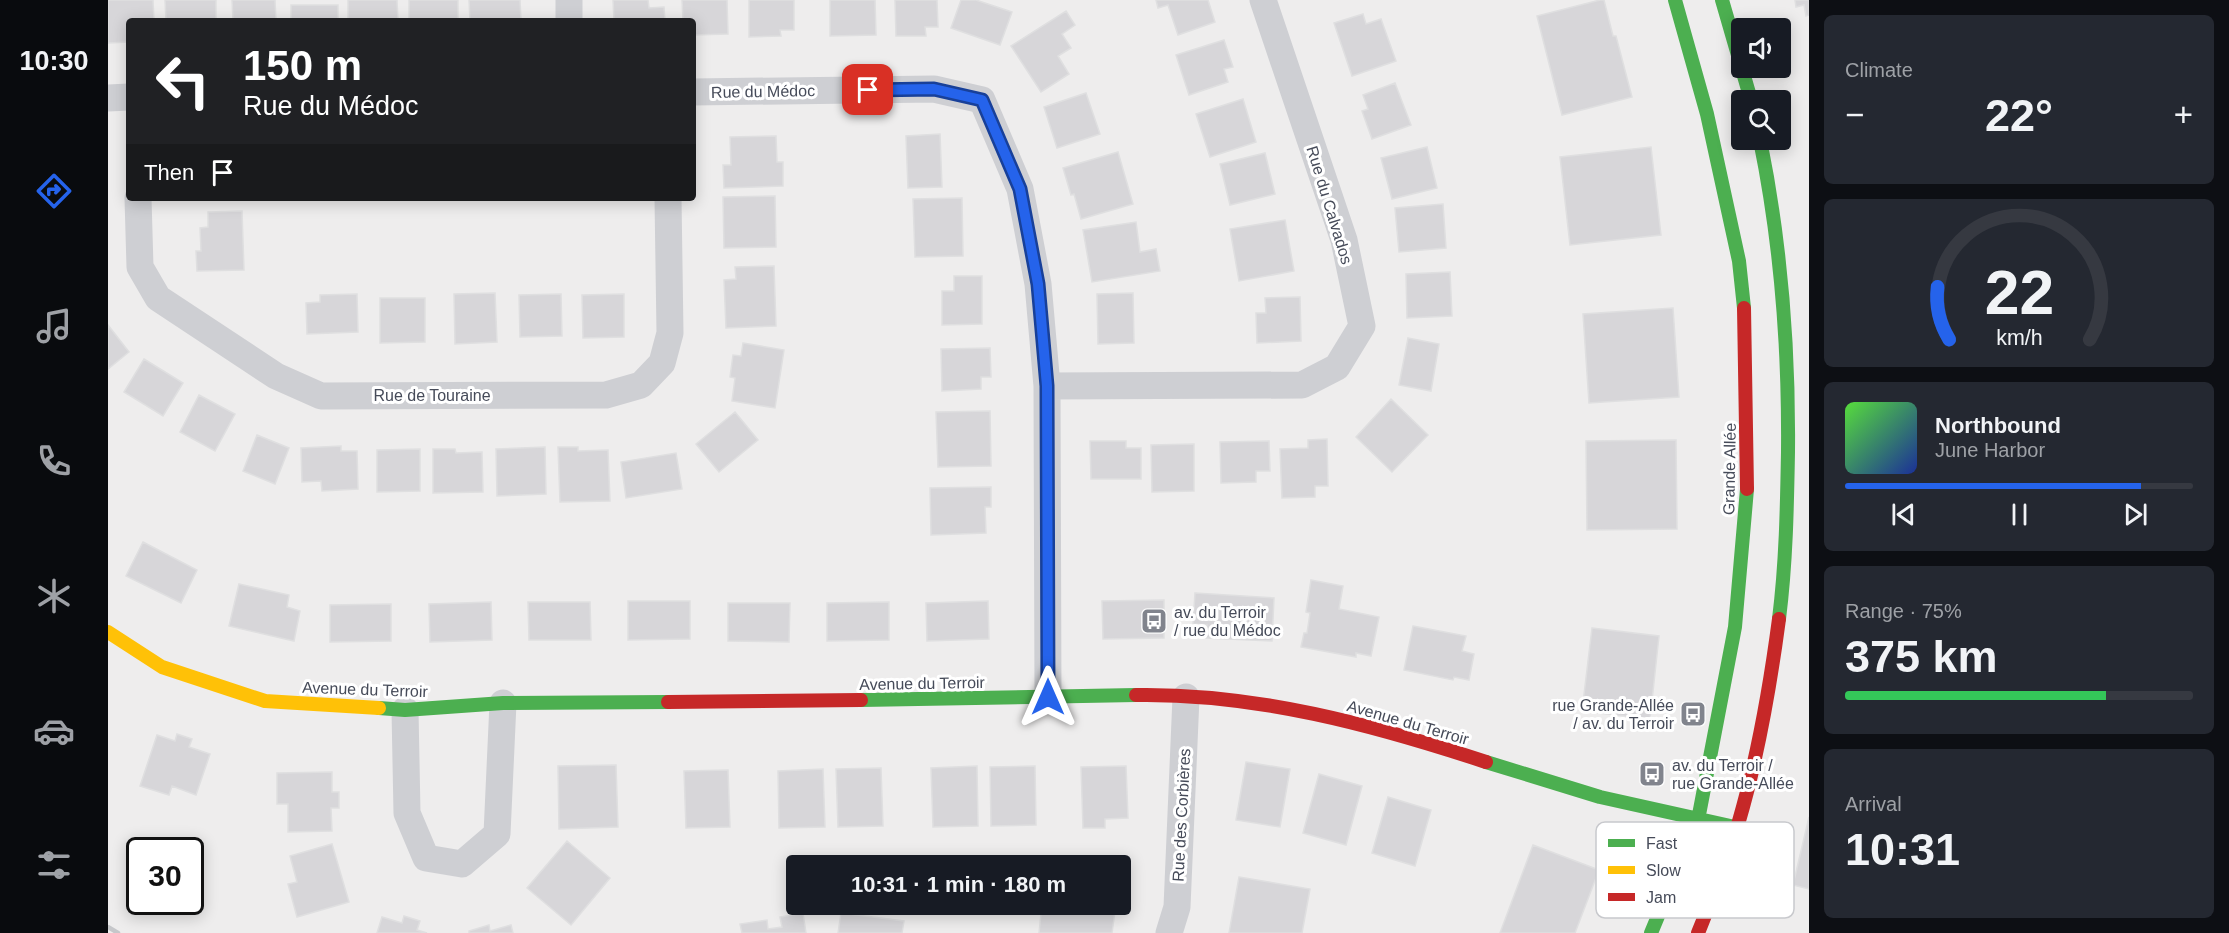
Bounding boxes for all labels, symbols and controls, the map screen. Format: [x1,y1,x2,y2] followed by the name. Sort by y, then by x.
[1731,18,1791,150] map controls
[1731,18,1791,78] button: sound
[144,42,222,120] icon: left
[243,42,362,89] text: 150 m
[19,46,89,76] text: 10:30
[1845,59,1913,81] text: Climate
[842,64,893,115] pin
[851,73,884,106] icon: arrive
[711,82,815,101] street label: Rue du Médoc
[1731,90,1791,150] button: search
[1985,90,2053,141] text: 22°
[243,91,419,121] text: Rue du Médoc
[1845,96,1864,133] text: −
[2174,96,2193,133] text: +
[1303,144,1356,266] street label: Rue du Calvados
[206,156,239,189] icon: arrive
[144,160,194,185] text: Then
[33,170,75,212] icon: directions
[1984,258,2054,327] text: 22
[33,305,75,347] icon: music
[1996,326,2042,350] text: km/h
[373,387,491,404] street label: Rue de Touraine
[1935,413,2061,438] text: Northbound
[1720,423,1739,515] street label: Grande Allée
[1935,439,2045,461] text: June Harbor
[33,440,75,482] icon: phone
[1887,498,1920,531] icon: previous
[2003,498,2036,531] icon: pause
[2119,498,2152,531] icon: next
[33,575,75,617] icon: climate
[1845,600,1962,622] text: Range · 75%
[1174,604,1281,639] place label: av. du Terroir / rue du Médoc
[1139,606,1169,636] bus stop icon: av. du Terroir / rue du Médoc
[1845,631,1998,682] text: 375 km
[1016,665,1080,729] position arrow
[859,674,986,693] street label: Avenue du Terroir
[302,679,429,700] street label: Avenue du Terroir
[1345,697,1471,748] street label: Avenue du Terroir
[1552,697,1675,732] place label: rue Grande-Allée / av. du Terroir
[1678,699,1708,729] bus stop icon: rue Grande-Allée / av. du Terroir
[33,710,75,752] icon: car
[1170,748,1193,882] street label: Rue des Corbières
[1672,757,1794,792] place label: av. du Terroir / rue Grande-Allée
[1637,759,1667,789] bus stop icon: av. du Terroir / rue Grande-Allée
[1845,793,1902,815] text: Arrival
[1596,822,1794,918] legend
[1845,824,1960,875] text: 10:31
[1646,835,1678,852] text: Fast
[126,837,204,915] speed limit sign: 30
[33,844,75,886] icon: filters
[1646,862,1681,879] text: Slow
[851,872,1066,897] text: 10:31 · 1 min · 180 m
[1646,889,1676,906] text: Jam

